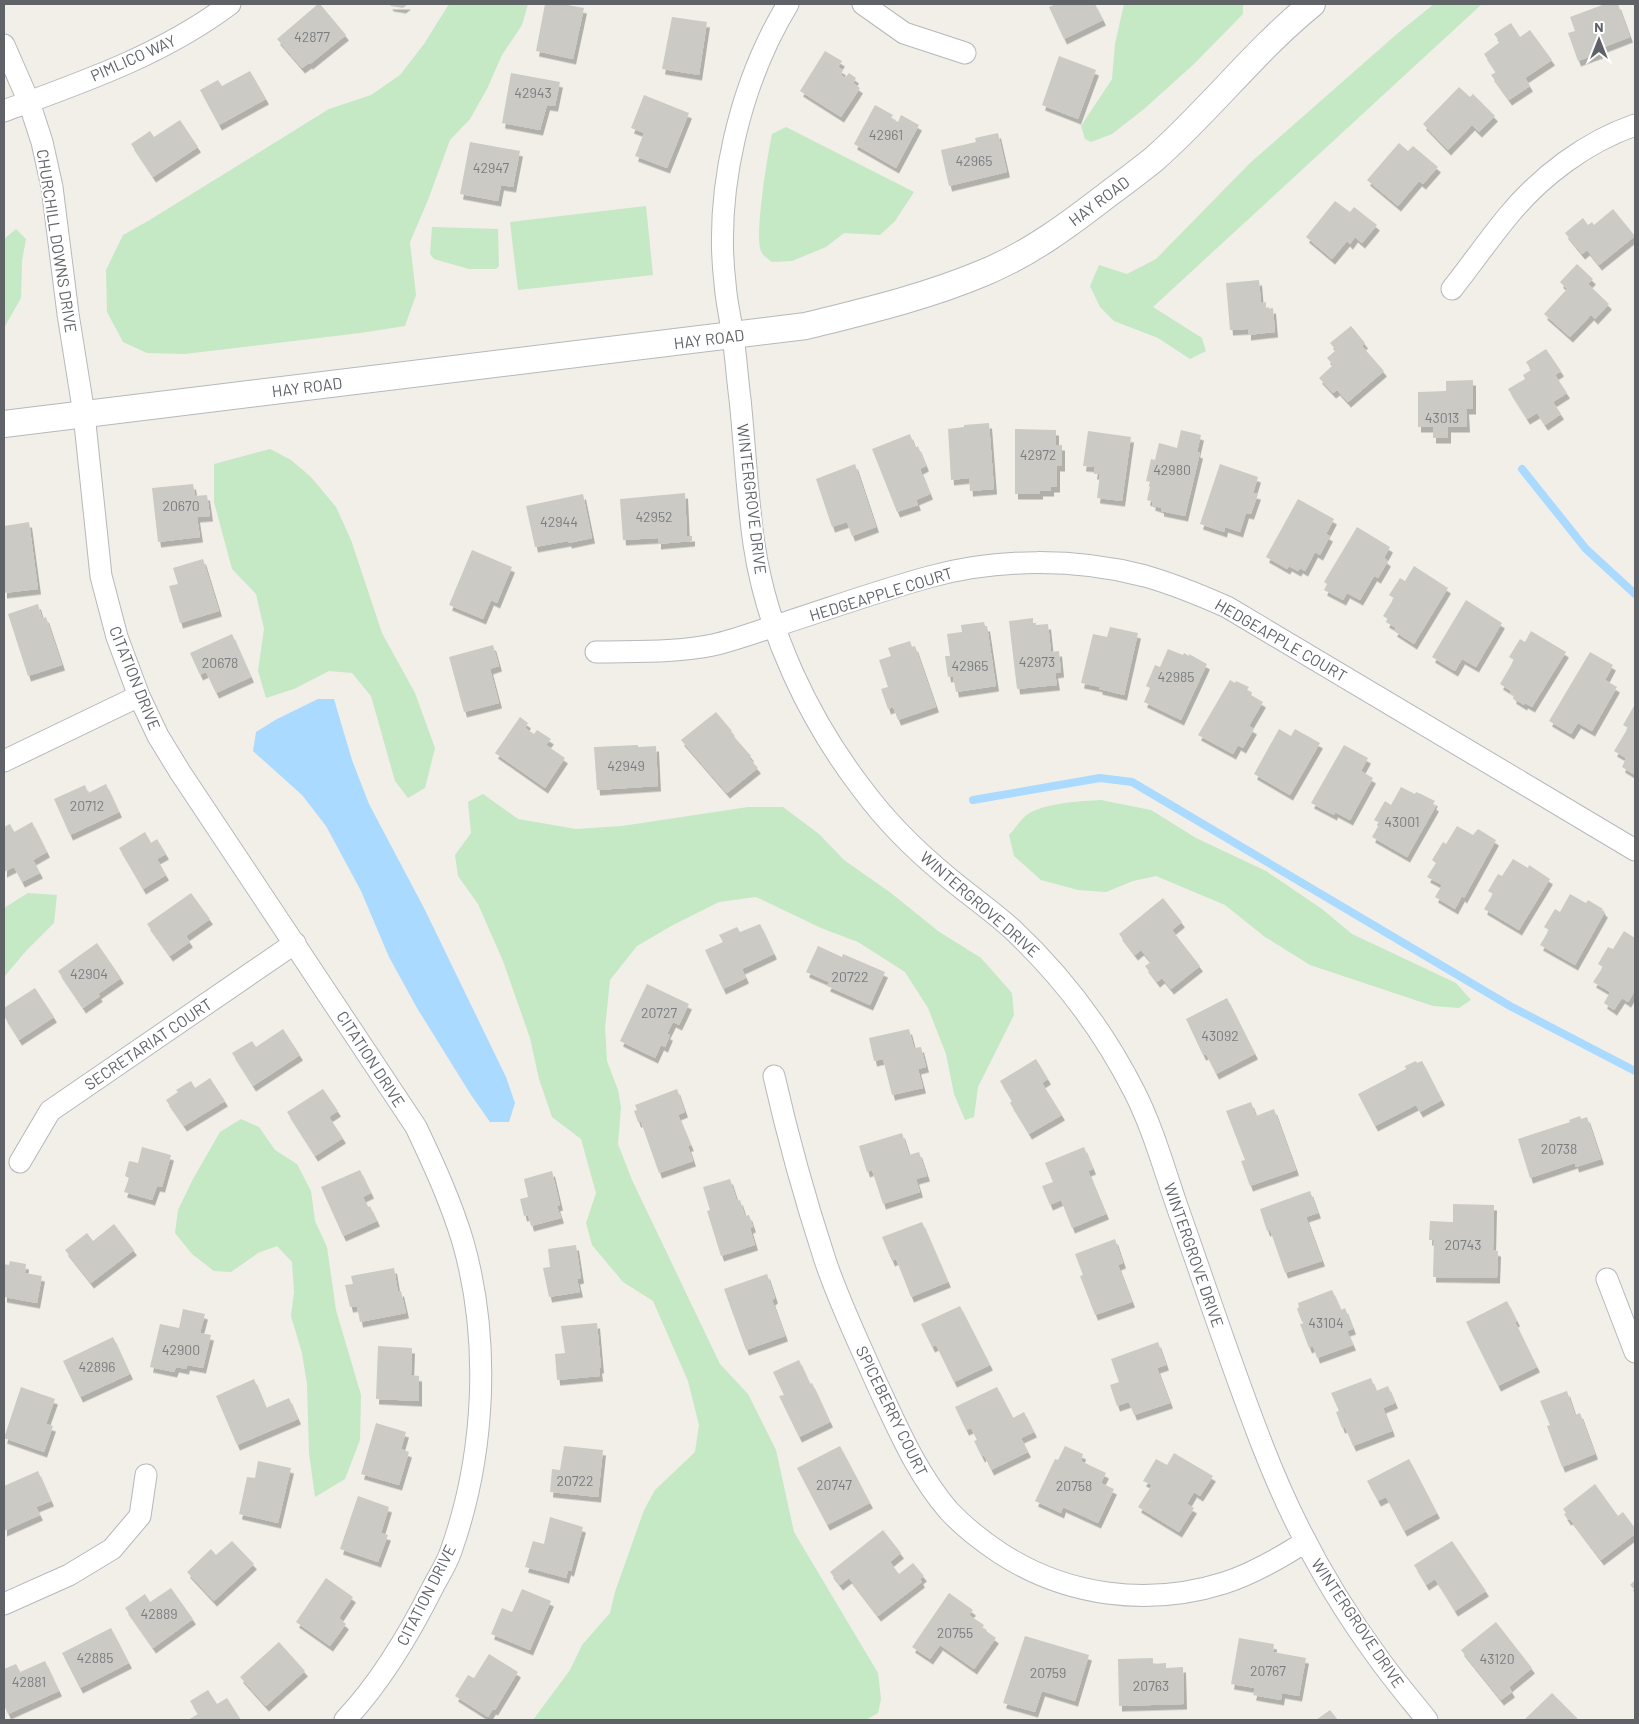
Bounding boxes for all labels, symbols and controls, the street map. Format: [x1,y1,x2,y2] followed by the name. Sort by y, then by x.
[1574,15,1624,65] north arrow
[1594,18,1604,35] text: N
[294,28,330,45] house number: 42877
[87,30,178,85] street label: PIMLICO WAY
[514,84,552,101] house number: 42943
[869,126,903,143] house number: 42961
[34,148,81,334] street label: CHURCHILL DOWNS DRIVE
[956,152,992,169] house number: 42965
[473,159,510,176] house number: 42947
[1065,172,1133,229] street label: HAY ROAD
[673,325,745,352] street label: HAY ROAD
[271,373,343,400] street label: HAY ROAD
[1425,409,1459,426] house number: 43013
[734,422,771,575] street label: WINTERGROVE DRIVE
[1020,446,1056,463] house number: 42972
[1153,461,1191,478] house number: 42980
[162,497,200,514] house number: 20670
[635,508,673,525] house number: 42952
[540,513,578,530] house number: 42944
[807,563,955,624] street label: HEDGEAPPLE COURT
[1212,594,1351,685] street label: HEDGEAPPLE COURT
[106,623,165,733] street label: CITATION DRIVE
[1019,653,1055,670] house number: 42973
[202,654,238,671] house number: 20678
[952,657,988,674] house number: 42965
[1157,668,1195,685] house number: 42985
[607,757,645,774] house number: 42949
[70,797,104,814] house number: 20712
[1384,813,1420,830] house number: 43001
[917,847,1044,961] street label: WINTERGROVE DRIVE
[70,965,108,982] house number: 42904
[831,968,869,985] house number: 20722
[80,994,215,1093] street label: SECRETARIAT COURT
[641,1004,677,1021] house number: 20727
[333,1007,410,1110] street label: CITATION DRIVE
[1201,1027,1239,1044] house number: 43092
[1541,1140,1577,1157] house number: 20738
[1161,1180,1228,1330] street label: WINTERGROVE DRIVE
[1445,1236,1481,1253] house number: 20743
[1308,1314,1344,1331] house number: 43104
[162,1341,200,1358] house number: 42900
[853,1343,932,1479] street label: SPICEBERRY COURT
[78,1358,116,1375] house number: 42896
[556,1472,594,1489] house number: 20722
[816,1476,852,1493] house number: 20747
[1056,1477,1092,1494] house number: 20758
[392,1541,459,1648] street label: CITATION DRIVE
[1308,1554,1409,1691] street label: WINTERGROVE DRIVE
[140,1605,178,1622] house number: 42889
[937,1624,973,1641] house number: 20755
[76,1649,114,1666] house number: 42885
[1479,1650,1515,1667] house number: 43120
[1250,1662,1286,1679] house number: 20767
[1030,1664,1066,1681] house number: 20759
[12,1673,46,1690] house number: 42881
[1133,1677,1169,1694] house number: 20763

